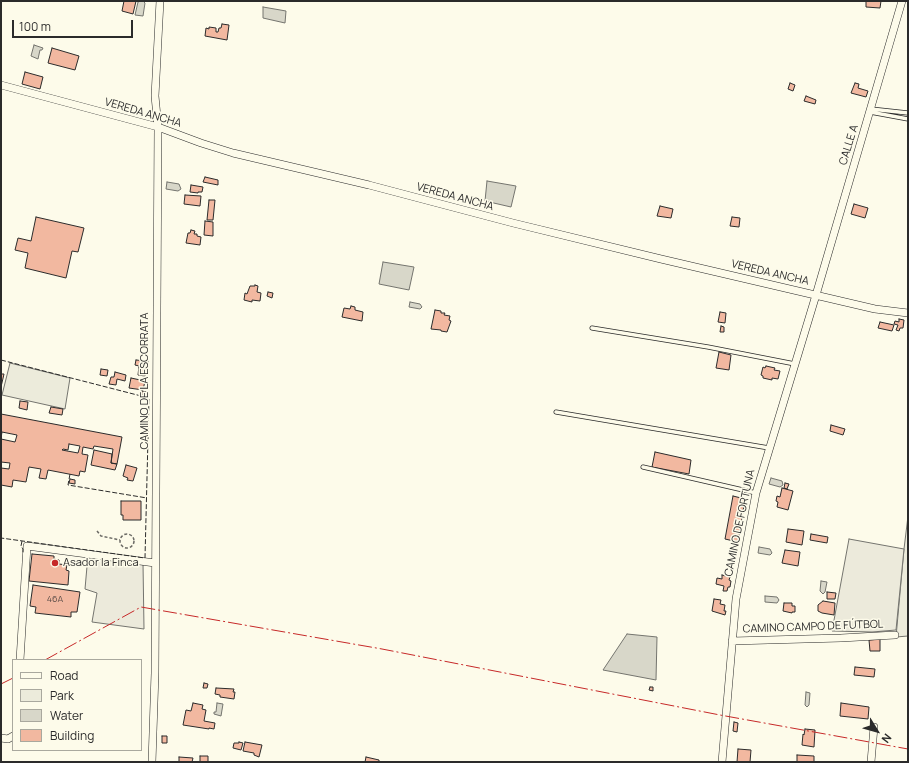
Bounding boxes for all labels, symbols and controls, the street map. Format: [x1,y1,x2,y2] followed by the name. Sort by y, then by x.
[14,12,135,38] scale bar
[19,18,51,35] text: 100 m
[103,96,183,130] street label: VEREDA ANCHA
[837,123,861,167] street label: CALLE A
[415,180,495,214] street label: VEREDA ANCHA
[730,258,810,288] street label: VEREDA ANCHA
[138,313,152,449] street label: CAMINO DE LA ESCORRATA
[722,468,758,578] street label: CAMINO DE FORTUNA
[63,556,139,570] place label: Asador la Finca
[50,558,60,568] marker: Asador la Finca
[47,594,63,604] house number: 46A
[742,618,884,636] street label: CAMINO CAMPO DE FÚTBOL
[12,659,142,751] legend
[50,667,78,684] text: Road
[50,687,74,704] text: Park
[50,707,83,724] text: Water
[857,711,897,751] north arrow
[50,727,94,744] text: Building
[879,731,895,746] text: N

